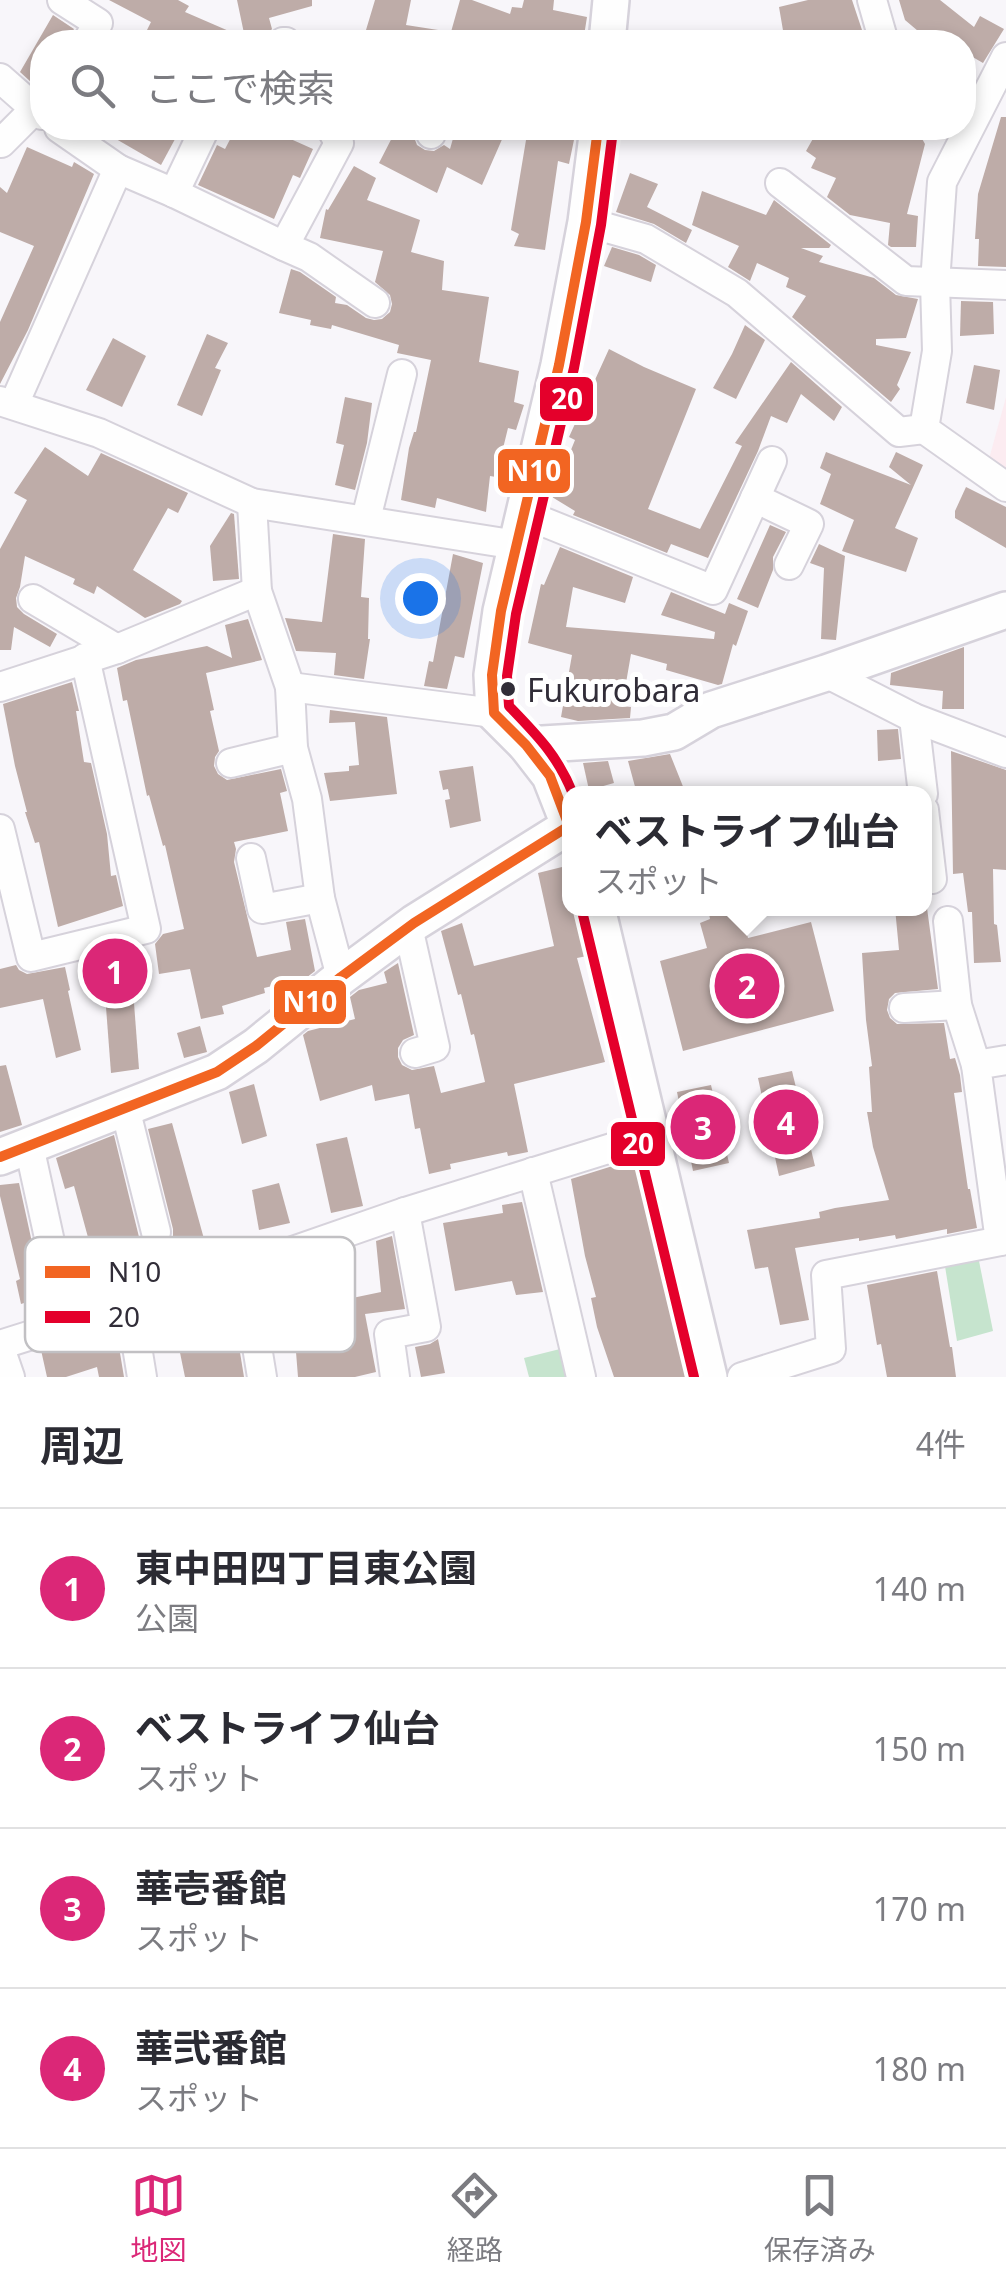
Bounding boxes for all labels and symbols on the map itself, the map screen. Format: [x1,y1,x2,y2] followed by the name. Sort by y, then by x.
[538,375,595,423] line badge: 20
[551,379,583,417] text: 20
[496,447,572,495] line badge: N10
[507,451,561,489] text: N10
[395,573,446,624] your location
[527,668,700,711] place label: Fukurobara
[498,679,518,699] marker: Fukurobara
[82,934,148,1008] pin: 1
[714,948,780,1024] pin: 2
[272,978,348,1026] line badge: N10
[283,982,337,1020] text: N10
[754,1084,818,1160] pin: 4
[670,1090,736,1164] pin: 3
[609,1120,667,1168] line badge: 20
[622,1124,654,1162] text: 20
[25,1237,355,1352] legend
[108,1252,161,1290] text: N10
[108,1297,140,1335] text: 20

